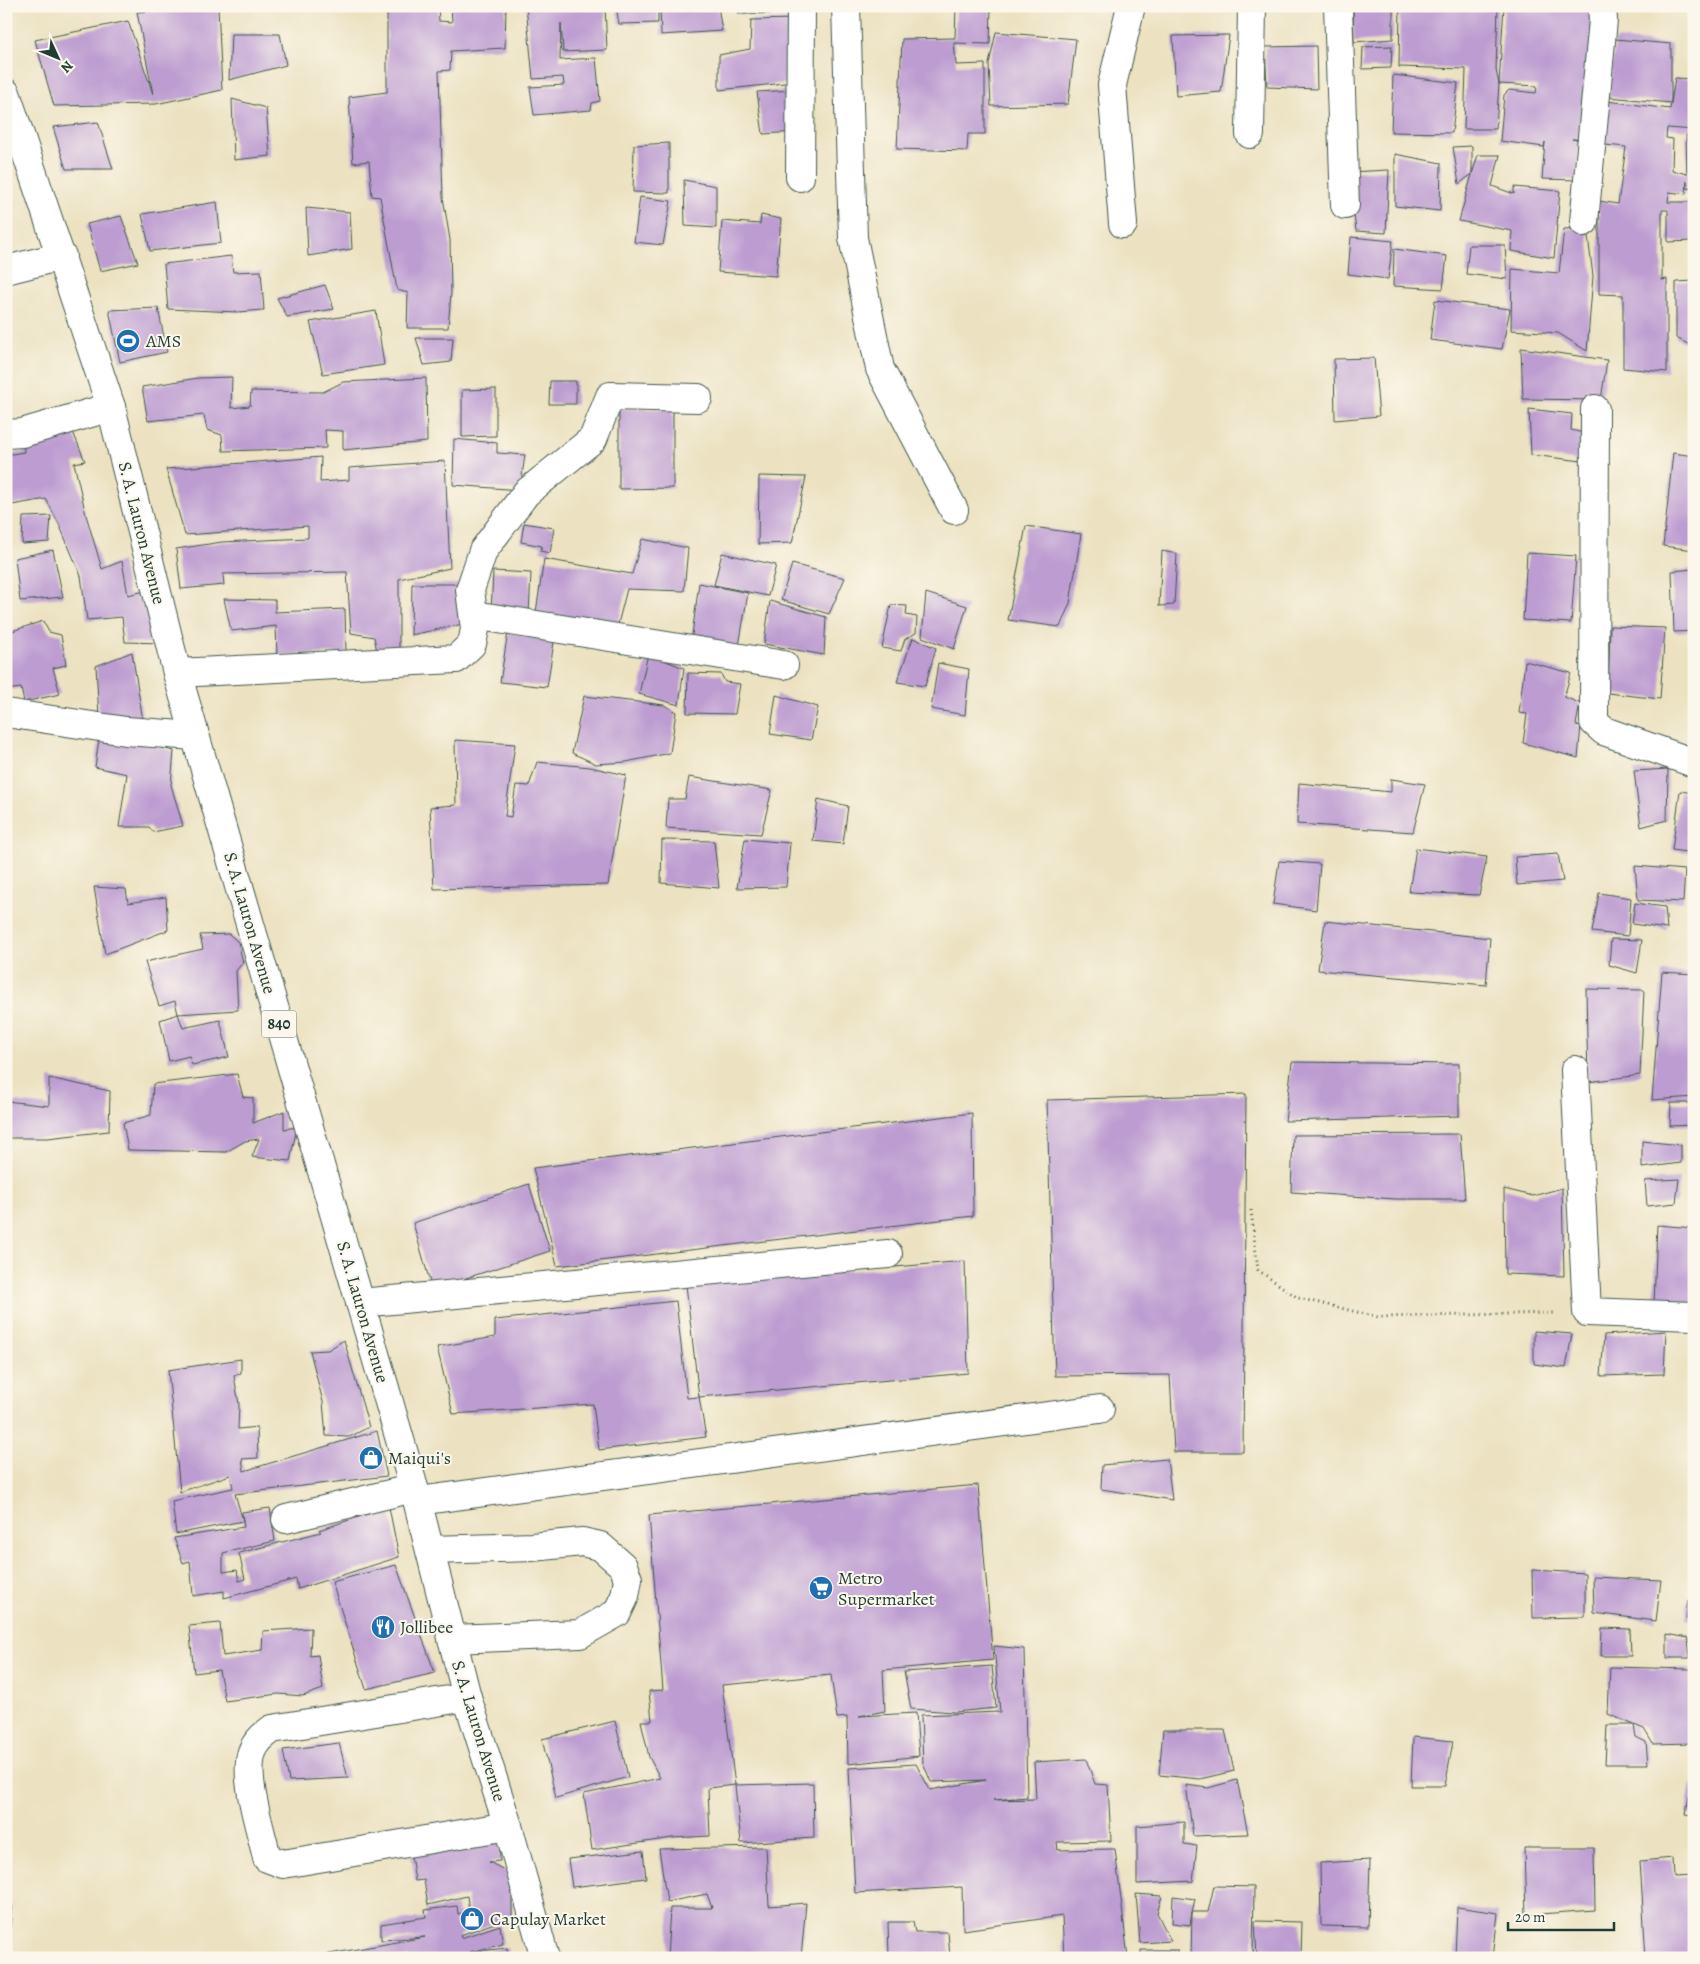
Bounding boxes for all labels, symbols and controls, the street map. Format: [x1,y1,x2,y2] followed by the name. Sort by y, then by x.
[32,32,82,82] north arrow
[57,56,77,77] text: N
[115,328,141,354] sports icon: AMS
[145,329,181,353] place label: AMS
[113,459,171,607] street label: S. A. Lauron Avenue
[218,849,282,997] street label: S. A. Lauron Avenue
[262,1011,296,1038] road number: 840
[331,1238,395,1386] street label: S. A. Lauron Avenue
[358,1445,384,1471] shop icon: Maiqui's
[388,1446,451,1470] place label: Maiqui's
[838,1566,935,1611] place label: Metro Supermarket
[808,1575,834,1601] supermarket icon: Metro Supermarket
[370,1614,396,1640] restaurant icon: Jollibee
[400,1615,453,1639] place label: Jollibee
[446,1658,512,1804] street label: S. A. Lauron Avenue
[1508,1899,1614,1931] scale bar
[459,1906,485,1932] shop icon: Capulay Market
[490,1907,606,1931] place label: Capulay Market
[1515,1907,1546,1927] text: 20 m

